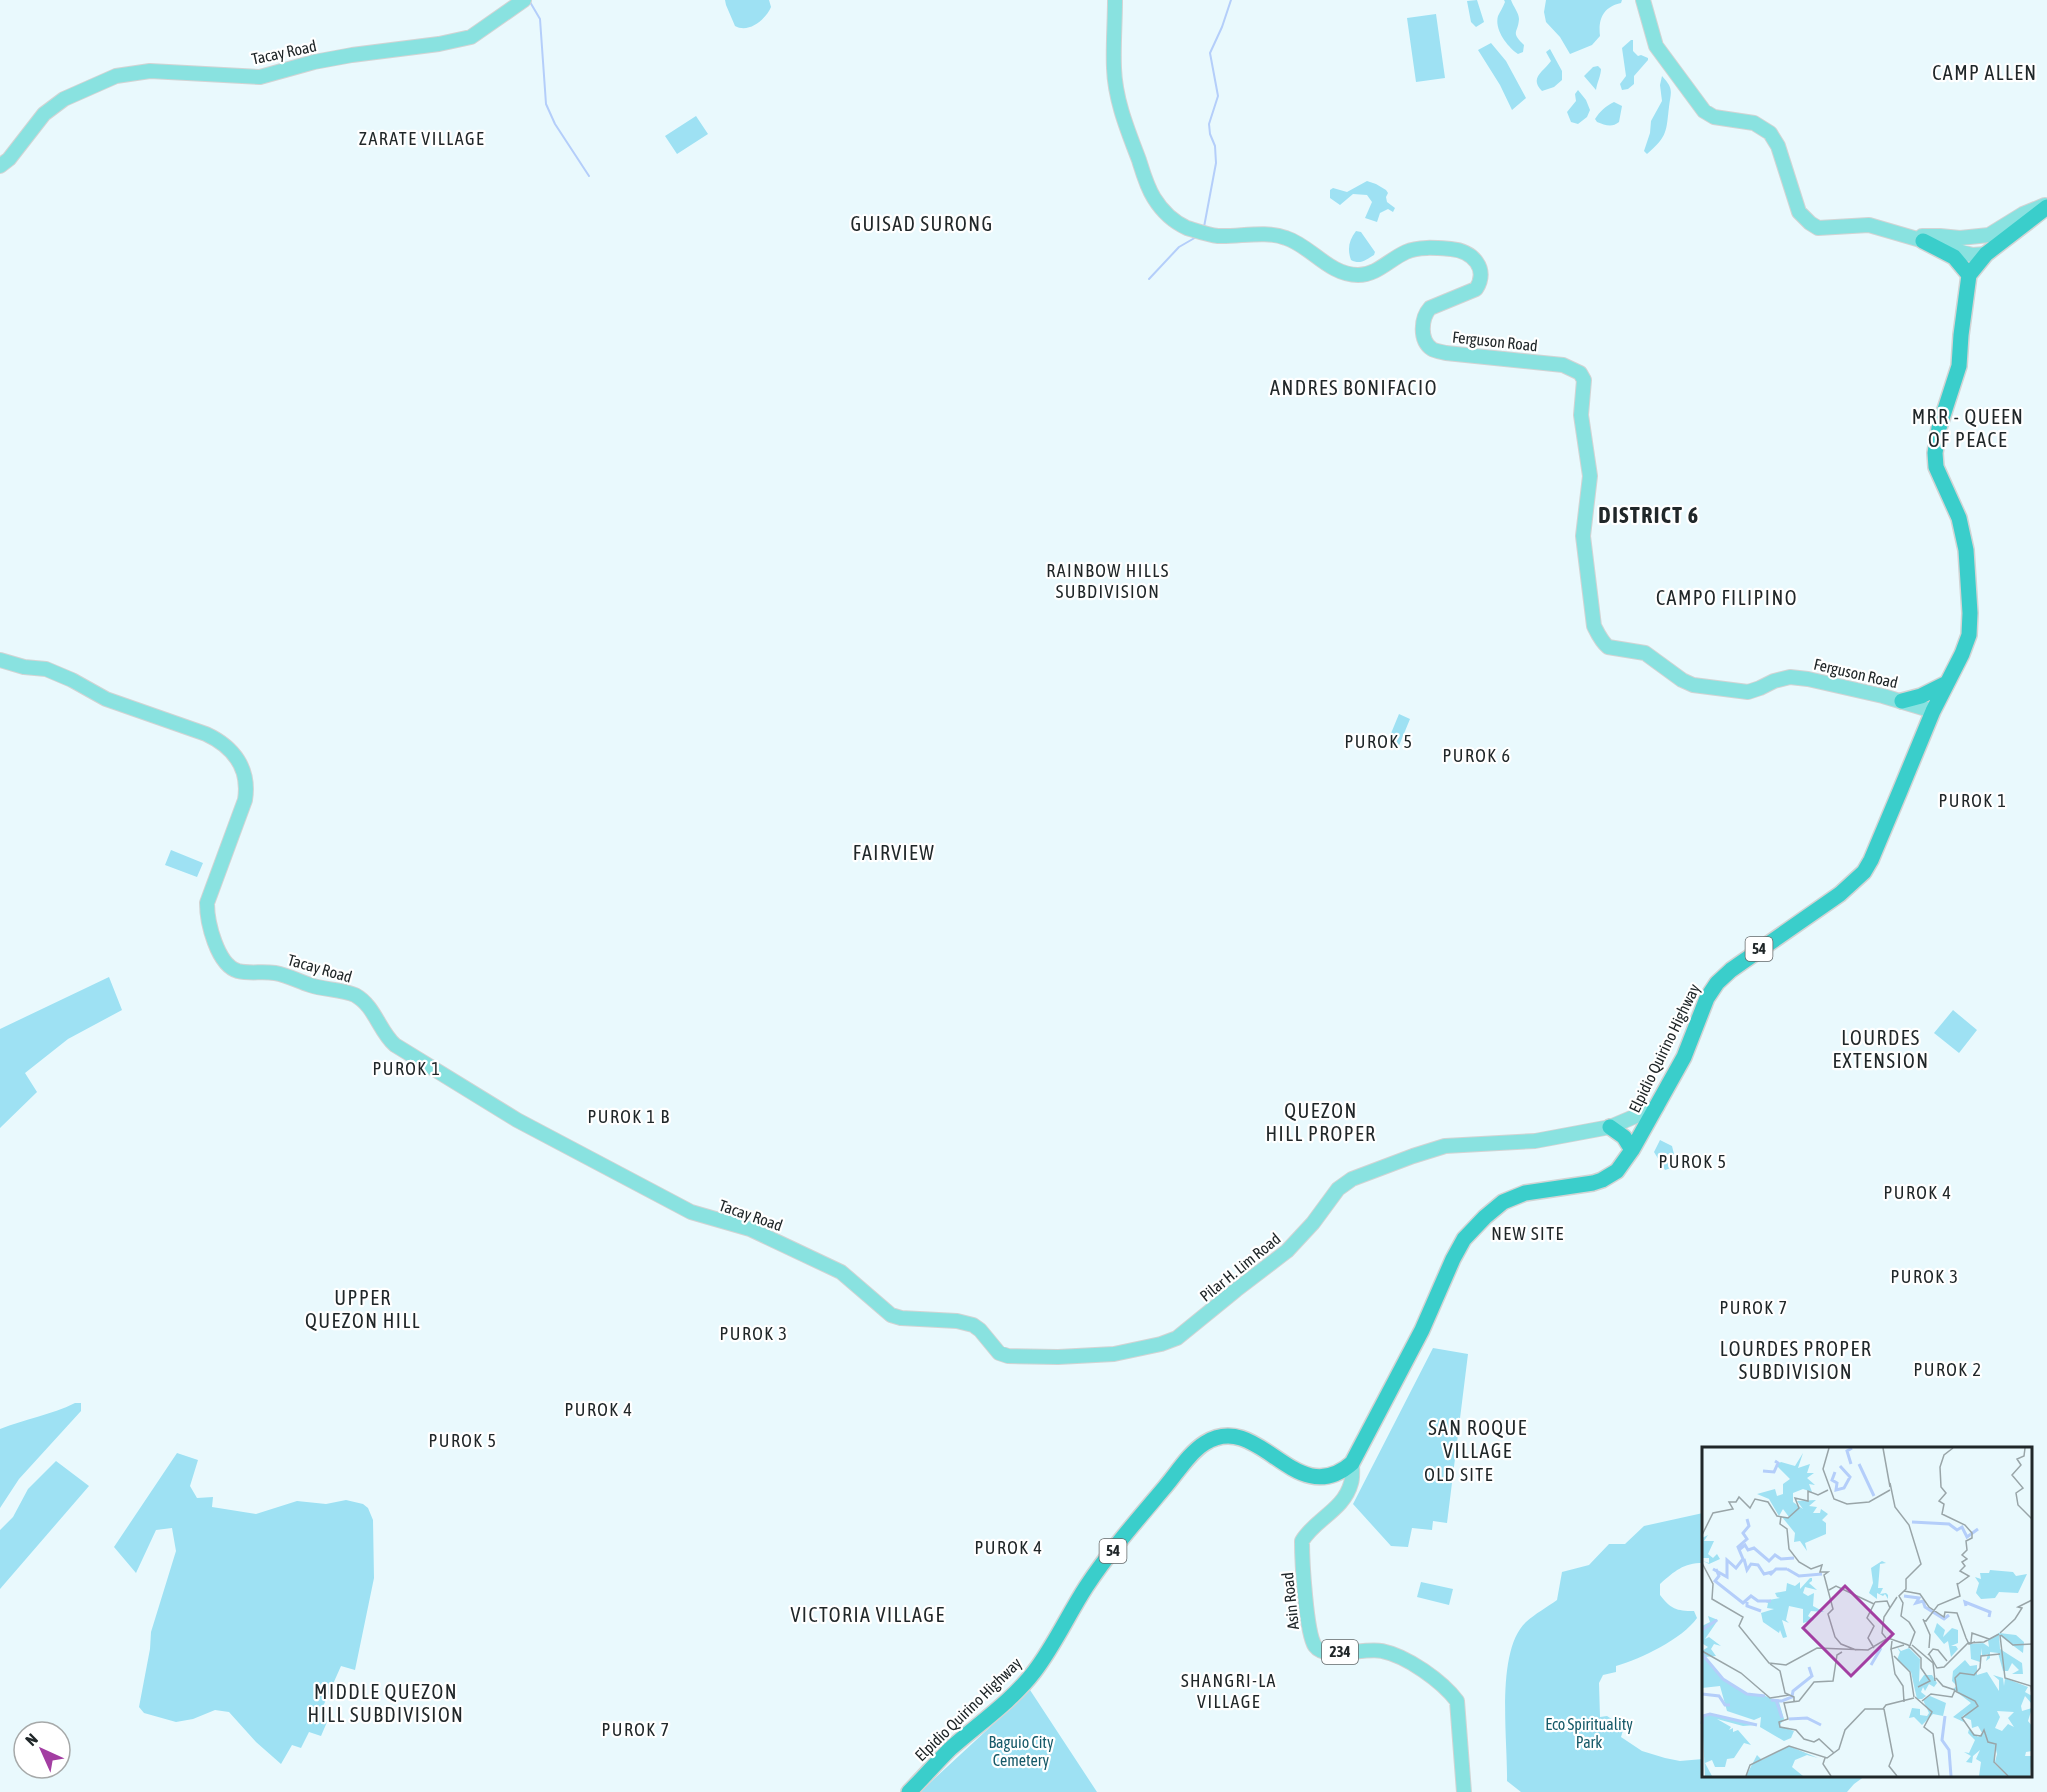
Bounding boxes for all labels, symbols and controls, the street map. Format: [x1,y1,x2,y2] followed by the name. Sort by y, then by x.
[250,36,318,69] street label: Tacay Road
[1932,61,2038,84] district label: CAMP ALLEN
[359,128,485,149] district label: ZARATE VILLAGE
[850,212,994,235] district label: GUISAD SURONG
[1451,328,1539,355] street label: Ferguson Road
[1270,376,1438,399] district label: ANDRES BONIFACIO
[1912,405,2024,451] district label: MRR - QUEEN OF PEACE
[1598,502,1700,528] district label: DISTRICT 6
[1046,560,1170,602] district label: RAINBOW HILLS SUBDIVISION
[1656,586,1798,609] district label: CAMPO FILIPINO
[1812,655,1900,692] street label: Ferguson Road
[1344,731,1414,752] district label: PUROK 5
[1442,745,1512,766] district label: PUROK 6
[1938,790,2008,811] district label: PUROK 1
[853,841,935,864] district label: FAIRVIEW
[1746,937,1772,961] road number: 54
[285,950,354,987] street label: Tacay Road
[1625,980,1704,1116] street label: Elpidio Quirino Highway
[1832,1026,1930,1072] district label: LOURDES EXTENSION
[372,1058,442,1079] district label: PUROK 1
[1265,1099,1377,1145] district label: QUEZON HILL PROPER
[587,1106,671,1127] district label: PUROK 1 B
[1658,1151,1728,1172] district label: PUROK 5
[1883,1182,1953,1203] district label: PUROK 4
[717,1196,785,1235] street label: Tacay Road
[1491,1223,1565,1244] district label: NEW SITE
[1196,1229,1284,1305] street label: Pilar H. Lim Road
[1890,1266,1960,1287] district label: PUROK 3
[305,1286,421,1332] district label: UPPER QUEZON HILL
[1719,1297,1789,1318] district label: PUROK 7
[719,1323,789,1344] district label: PUROK 3
[1720,1337,1872,1383] district label: LOURDES PROPER SUBDIVISION
[1913,1359,1983,1380] district label: PUROK 2
[564,1399,634,1420] district label: PUROK 4
[1428,1416,1528,1462] district label: SAN ROQUE VILLAGE
[428,1430,498,1451] district label: PUROK 5
[1702,1447,2032,1777] inset map
[1424,1464,1494,1485] district label: OLD SITE
[974,1537,1044,1558] district label: PUROK 4
[1100,1539,1126,1563] road number: 54
[1278,1571,1302,1631] street label: Asin Road
[791,1603,945,1626] district label: VICTORIA VILLAGE
[1322,1640,1358,1664] road number: 234
[911,1653,1026,1765] street label: Elpidio Quirino Highway
[1181,1670,1277,1712] district label: SHANGRI-LA VILLAGE
[308,1680,464,1726] district label: MIDDLE QUEZON HILL SUBDIVISION
[1545,1715,1633,1751] park label: Eco Spirituality Park
[601,1719,671,1740] district label: PUROK 7
[12,1720,72,1780] north arrow
[22,1730,41,1749] text: N
[988,1733,1054,1770] park label: Baguio City Cemetery

